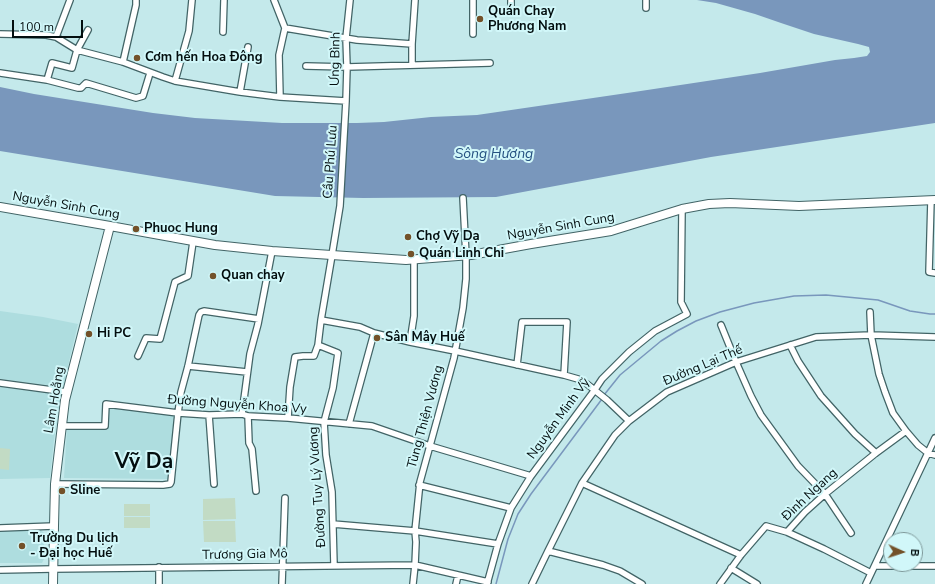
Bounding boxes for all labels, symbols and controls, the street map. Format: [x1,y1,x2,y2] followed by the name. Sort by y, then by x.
[488,4,566,35] place label: Quán Chay Phương Nam
[14,12,85,38] scale bar
[475,14,485,24] marker: Quán Chay Phương Nam
[19,19,54,35] text: 100 m
[328,32,344,86] street label: Ưng Bình
[145,50,263,66] place label: Cơm hến Hoa Đông
[132,53,142,63] marker: Cơm hến Hoa Đông
[321,125,341,199] street label: Cầu Phú Lưu
[455,147,533,163] water label: Sông Hương
[11,189,121,223] street label: Nguyễn Sinh Cung
[506,210,616,244] street label: Nguyễn Sinh Cung
[144,221,218,237] place label: Phuoc Hung
[131,224,141,234] marker: Phuoc Hung
[416,229,480,245] place label: Chợ Vỹ Dạ
[403,232,413,242] marker: Chợ Vỹ Dạ
[419,246,504,262] place label: Quán Linh Chi
[406,249,416,259] marker: Quán Linh Chi
[221,268,285,284] place label: Quan chay
[208,271,218,281] marker: Quan chay
[97,326,131,342] place label: Hi PC
[84,329,94,339] marker: Hi PC
[385,330,465,346] place label: Sân Mây Huế
[372,333,382,343] marker: Sân Mây Huế
[661,342,745,390] street label: Đường Lại Thế
[405,364,447,470] street label: Tùng Thiện Vương
[41,365,69,435] street label: Lâm Hoằng
[524,375,594,463] street label: Nguyễn Minh Vỹ
[167,392,307,418] street label: Đường Nguyễn Khoa Vy
[306,426,330,548] street label: Đường Tuy Lý Vương
[115,450,173,476] district label: Vỹ Dạ
[779,465,841,525] street label: Đình Ngang
[70,483,100,499] place label: Sline
[57,486,67,496] marker: Sline
[30,531,118,562] place label: Trường Du lịch - Đại học Huế
[883,532,923,572] north arrow
[17,541,27,551] marker: Trường Du lịch - Đại học Huế
[202,546,288,564] street label: Trương Gia Mô
[907,548,922,557] text: B

